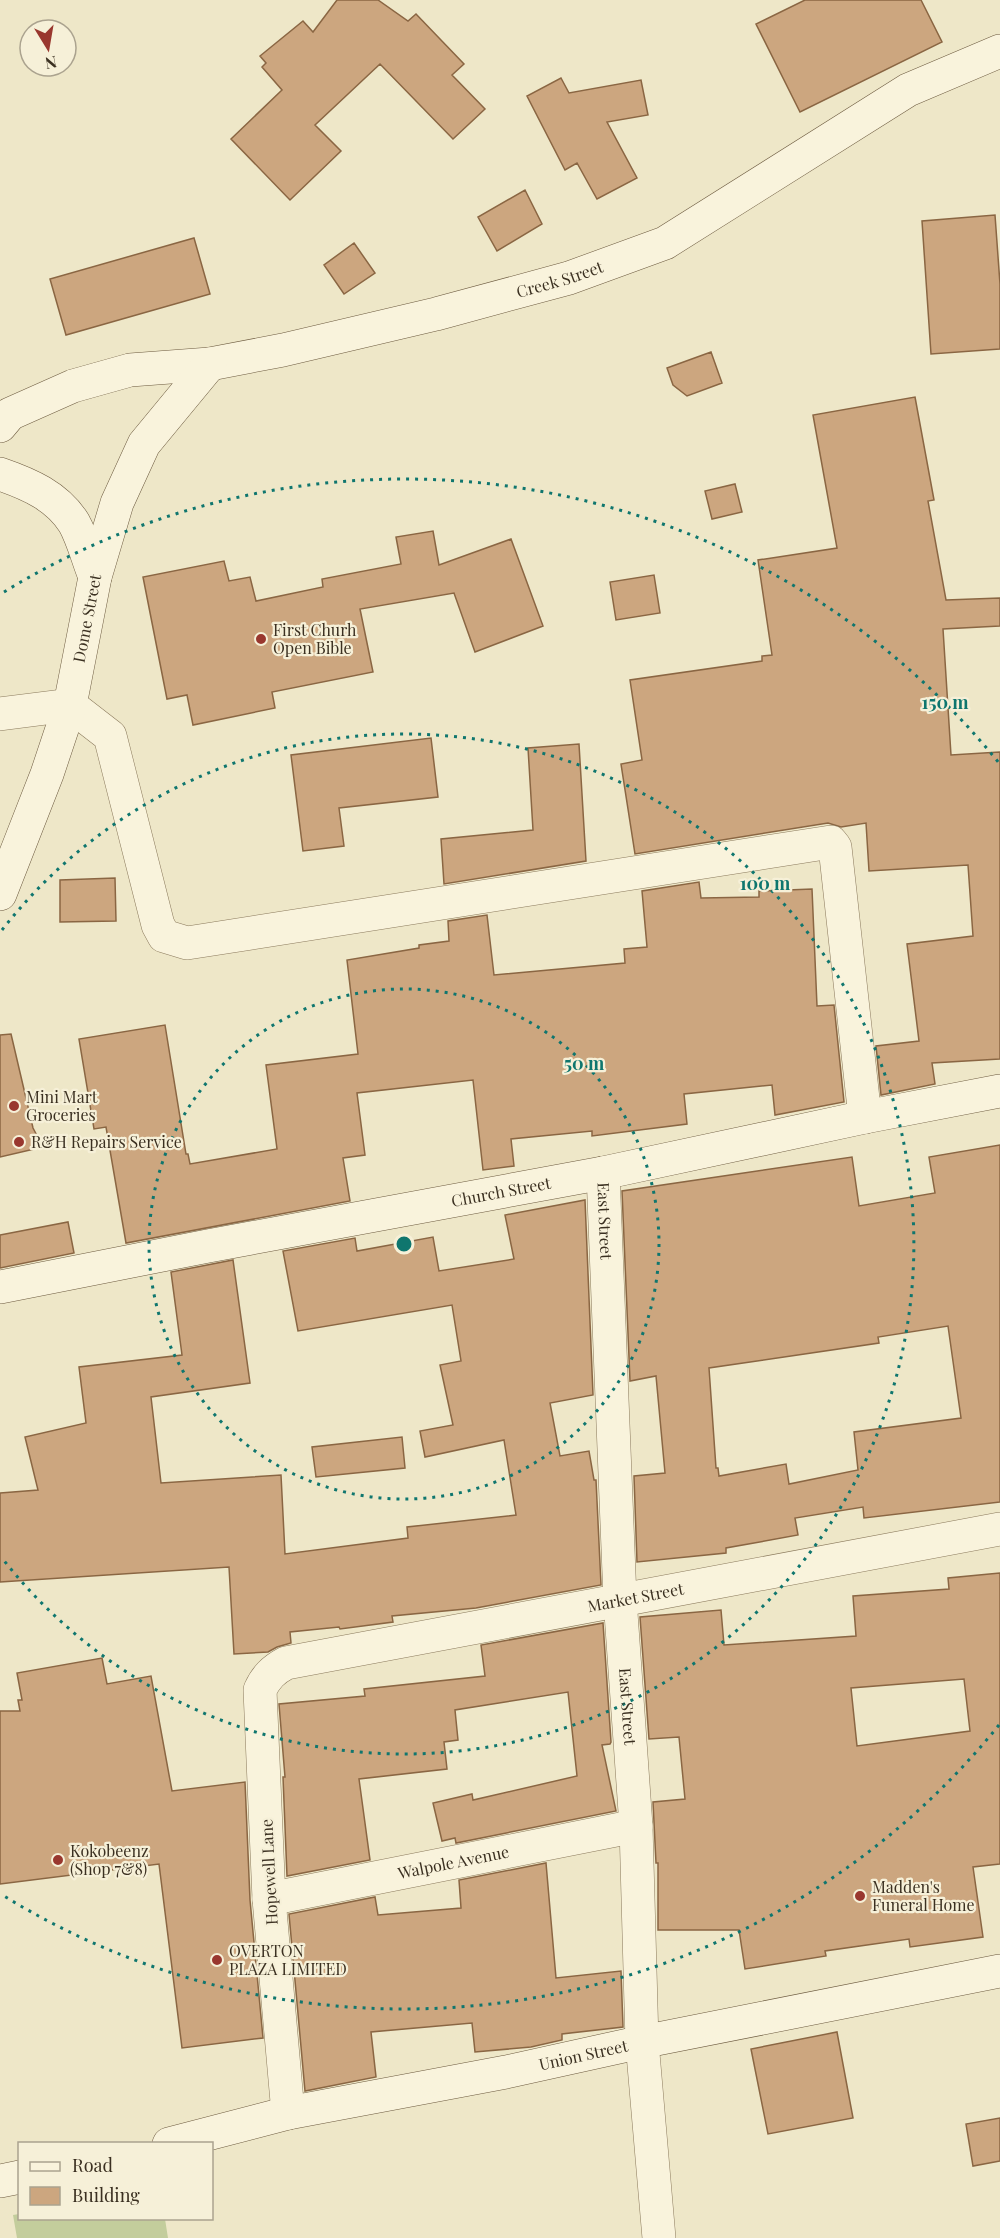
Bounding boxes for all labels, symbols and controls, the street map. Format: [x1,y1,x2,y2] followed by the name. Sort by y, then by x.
[18,18,78,78] north arrow
[43,52,59,75] text: N
[514,255,606,302] street label: Creek Street
[68,572,105,664] street label: Dome Street
[273,619,357,658] place label: First Churh Open Bible
[254,632,268,646] marker: First Churh Open Bible
[921,690,969,714] text: 150 m
[740,871,791,895] text: 100 m
[564,1051,605,1075] text: 50 m
[26,1086,98,1125] place label: Mini Mart Groceries
[7,1099,21,1113] marker: Mini Mart Groceries
[31,1131,182,1152] place label: R&H Repairs Service
[12,1135,26,1149] marker: R&H Repairs Service
[450,1172,553,1211] street label: Church Street
[593,1182,617,1260] street label: East Street
[394,1234,414,1254] centre of rings
[586,1578,686,1616] street label: Market Street
[615,1667,641,1746] street label: East Street
[255,1818,282,1926] street label: Hopewell Lane
[70,1840,149,1879] place label: Kokobeenz (Shop 7&8)
[395,1841,511,1883] street label: Walpole Avenue
[51,1853,65,1867] marker: Kokobeenz (Shop 7&8)
[872,1876,975,1915] place label: Madden's Funeral Home
[853,1889,867,1903] marker: Madden's Funeral Home
[229,1940,347,1979] place label: OVERTON PLAZA LIMITED
[210,1953,224,1967] marker: OVERTON PLAZA LIMITED
[537,2034,630,2074] street label: Union Street
[18,2142,213,2220] legend
[72,2153,113,2177] text: Road
[72,2183,140,2207] text: Building

